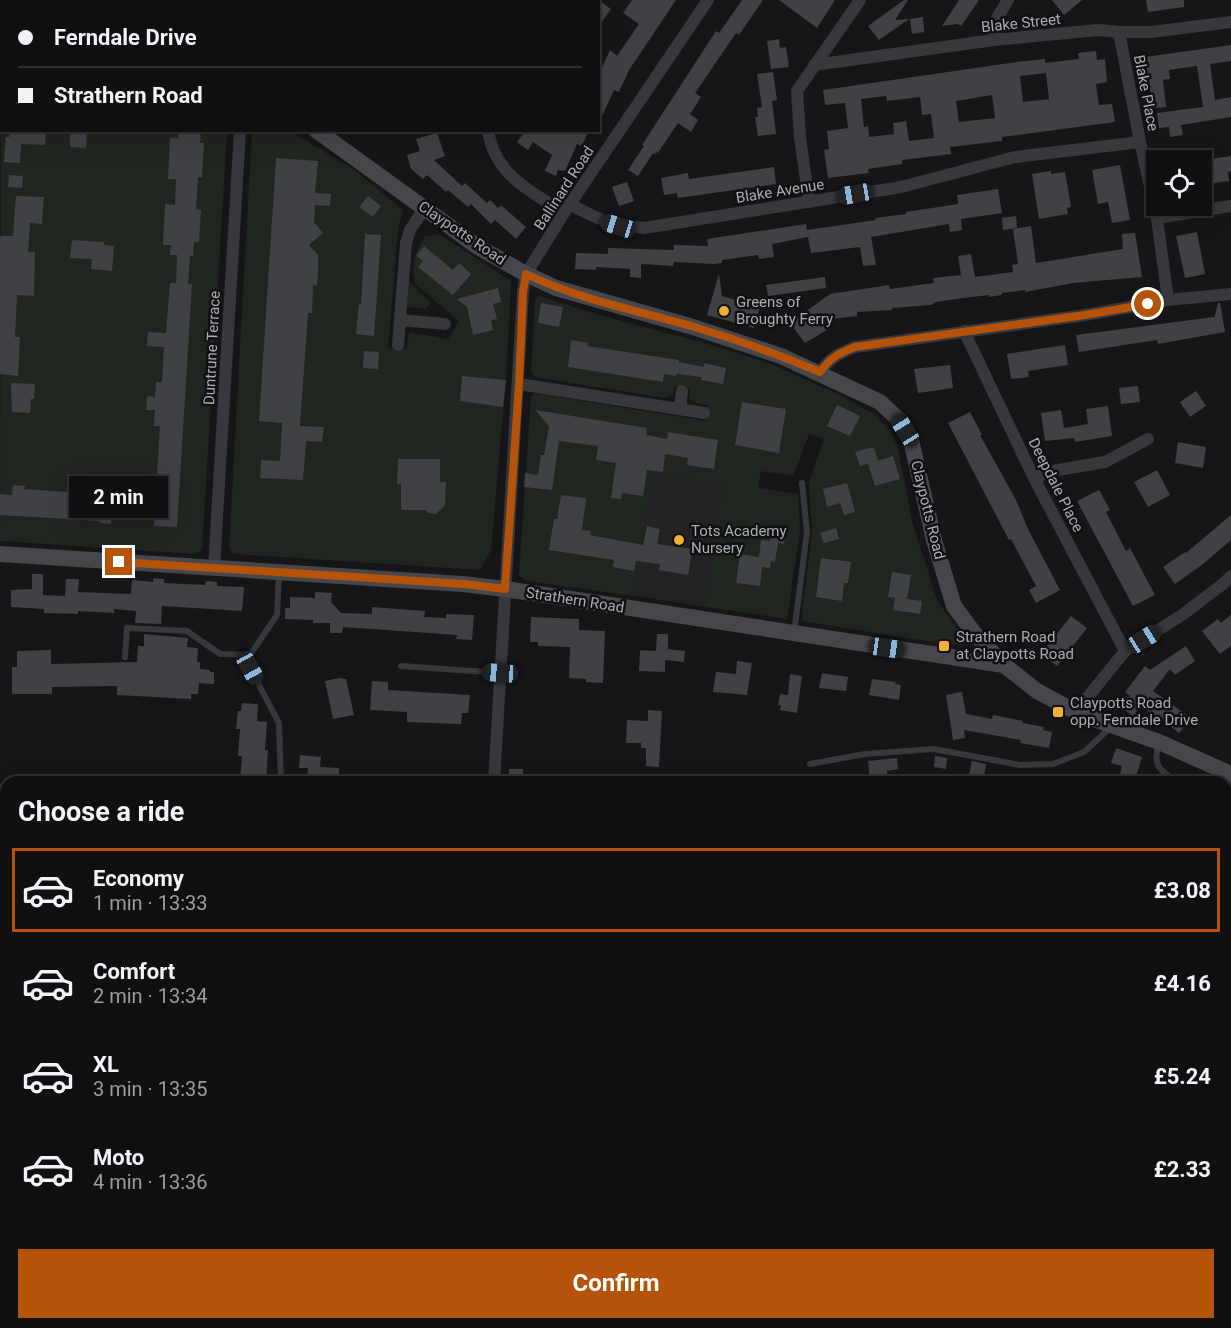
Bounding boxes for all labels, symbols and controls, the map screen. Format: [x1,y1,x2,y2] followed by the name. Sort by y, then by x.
[980,10,1062,36] street label: Blake Street
[54,25,197,50] text: Ferndale Drive
[1130,53,1162,133] street label: Blake Place
[54,83,203,108] text: Strathern Road
[530,143,598,233] street label: Ballinard Road
[1146,150,1212,216] map controls
[1146,150,1212,216] button: locate
[734,175,826,207] street label: Blake Avenue
[836,182,874,206] car
[415,197,509,269] street label: Claypotts Road
[598,212,638,240] car
[200,290,224,406] street label: Duntrune Terrace
[1134,290,1161,317] route start
[736,293,833,328] place label: Greens of Broughty Ferry
[717,304,731,318] marker: Greens of Broughty Ferry
[888,410,922,450] car
[1025,435,1087,535] street label: Deepdale Place
[907,459,949,561] street label: Claypotts Road
[70,475,168,517] callout: 2 min
[93,485,144,509] text: 2 min
[691,522,787,557] place label: Tots Academy Nursery
[672,533,686,547] marker: Tots Academy Nursery
[105,548,132,575] route end
[525,583,625,617] street label: Strathern Road
[1124,622,1164,656] car
[956,628,1074,663] place label: Strathern Road at Claypotts Road
[868,637,906,659] car
[937,639,951,653] marker: Strathern Road at Claypotts Road
[233,648,267,688] car
[481,663,519,683] car
[1070,694,1198,729] place label: Claypotts Road opp. Ferndale Drive
[1051,705,1065,719] marker: Claypotts Road opp. Ferndale Drive
[18,796,184,828] text: Choose a ride
[21,863,75,917] icon: car
[93,866,184,891] text: Economy
[1154,878,1211,903] text: £3.08
[93,891,208,915] text: 1 min · 13:33
[21,956,75,1010] icon: car
[93,959,175,984] text: Comfort
[1154,971,1211,996] text: £4.16
[93,984,208,1008] text: 2 min · 13:34
[21,1049,75,1103] icon: car
[93,1052,119,1077] text: XL
[1154,1064,1211,1089] text: £5.24
[93,1077,208,1101] text: 3 min · 13:35
[21,1142,75,1196] icon: car
[93,1145,144,1170] text: Moto
[1154,1157,1211,1182] text: £2.33
[93,1170,208,1194] text: 4 min · 13:36
[18,1249,1214,1318] button: Confirm

